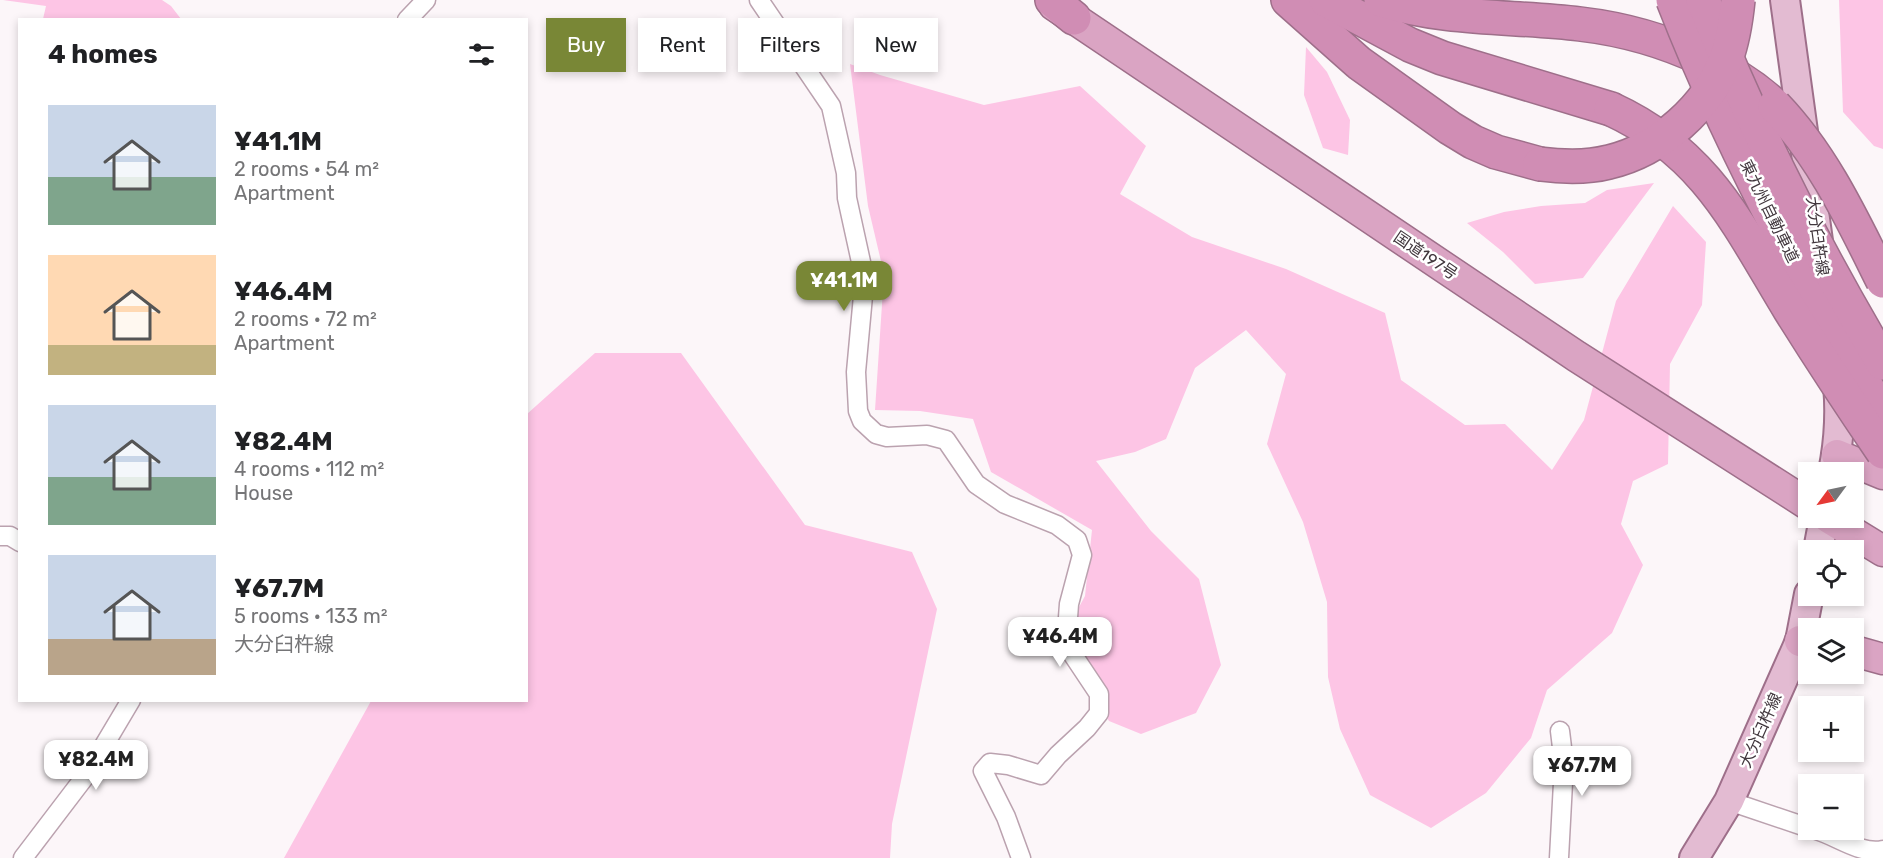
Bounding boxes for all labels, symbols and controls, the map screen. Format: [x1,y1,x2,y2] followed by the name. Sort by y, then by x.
[546,18,626,72] chip: Buy
[638,18,726,72] chip: Rent
[738,18,842,72] chip: Filters
[854,18,938,72] chip: New
[465,38,498,71] icon: filters
[48,39,158,70] text: 4 homes
[234,126,322,157] text: ¥41.1M
[96,129,168,201] icon: home
[234,157,379,181] text: 2 rooms · 54 m²
[1736,157,1803,266] street label: 東九州自動車道
[234,181,335,205] text: Apartment
[1803,195,1832,277] street label: 大分臼杵線
[1390,227,1461,284] street label: 国道197号
[795,261,893,312] pin: ¥41.1M
[810,268,878,292] text: ¥41.1M
[234,276,333,307] text: ¥46.4M
[96,279,168,351] icon: home
[234,307,377,331] text: 2 rooms · 72 m²
[234,331,335,355] text: Apartment
[234,426,333,457] text: ¥82.4M
[96,429,168,501] icon: home
[234,457,384,481] text: 4 rooms · 112 m²
[1798,462,1864,528] north arrow
[1798,462,1864,840] map controls
[234,481,293,505] text: House
[1798,540,1864,606] button: locate
[234,573,324,604] text: ¥67.7M
[96,579,168,651] icon: home
[234,604,388,628] text: 5 rooms · 133 m²
[1011,617,1109,668] pin: ¥46.4M
[1798,618,1864,684] button: layers
[1022,624,1098,648] text: ¥46.4M
[234,632,334,656] text: 大分臼杵線
[1736,690,1785,771] street label: 大分臼杵線
[1798,696,1864,762] button: +
[47,740,145,791] pin: ¥82.4M
[1533,746,1631,797] pin: ¥67.7M
[58,747,134,771] text: ¥82.4M
[1547,753,1617,777] text: ¥67.7M
[1798,774,1864,840] button: −

